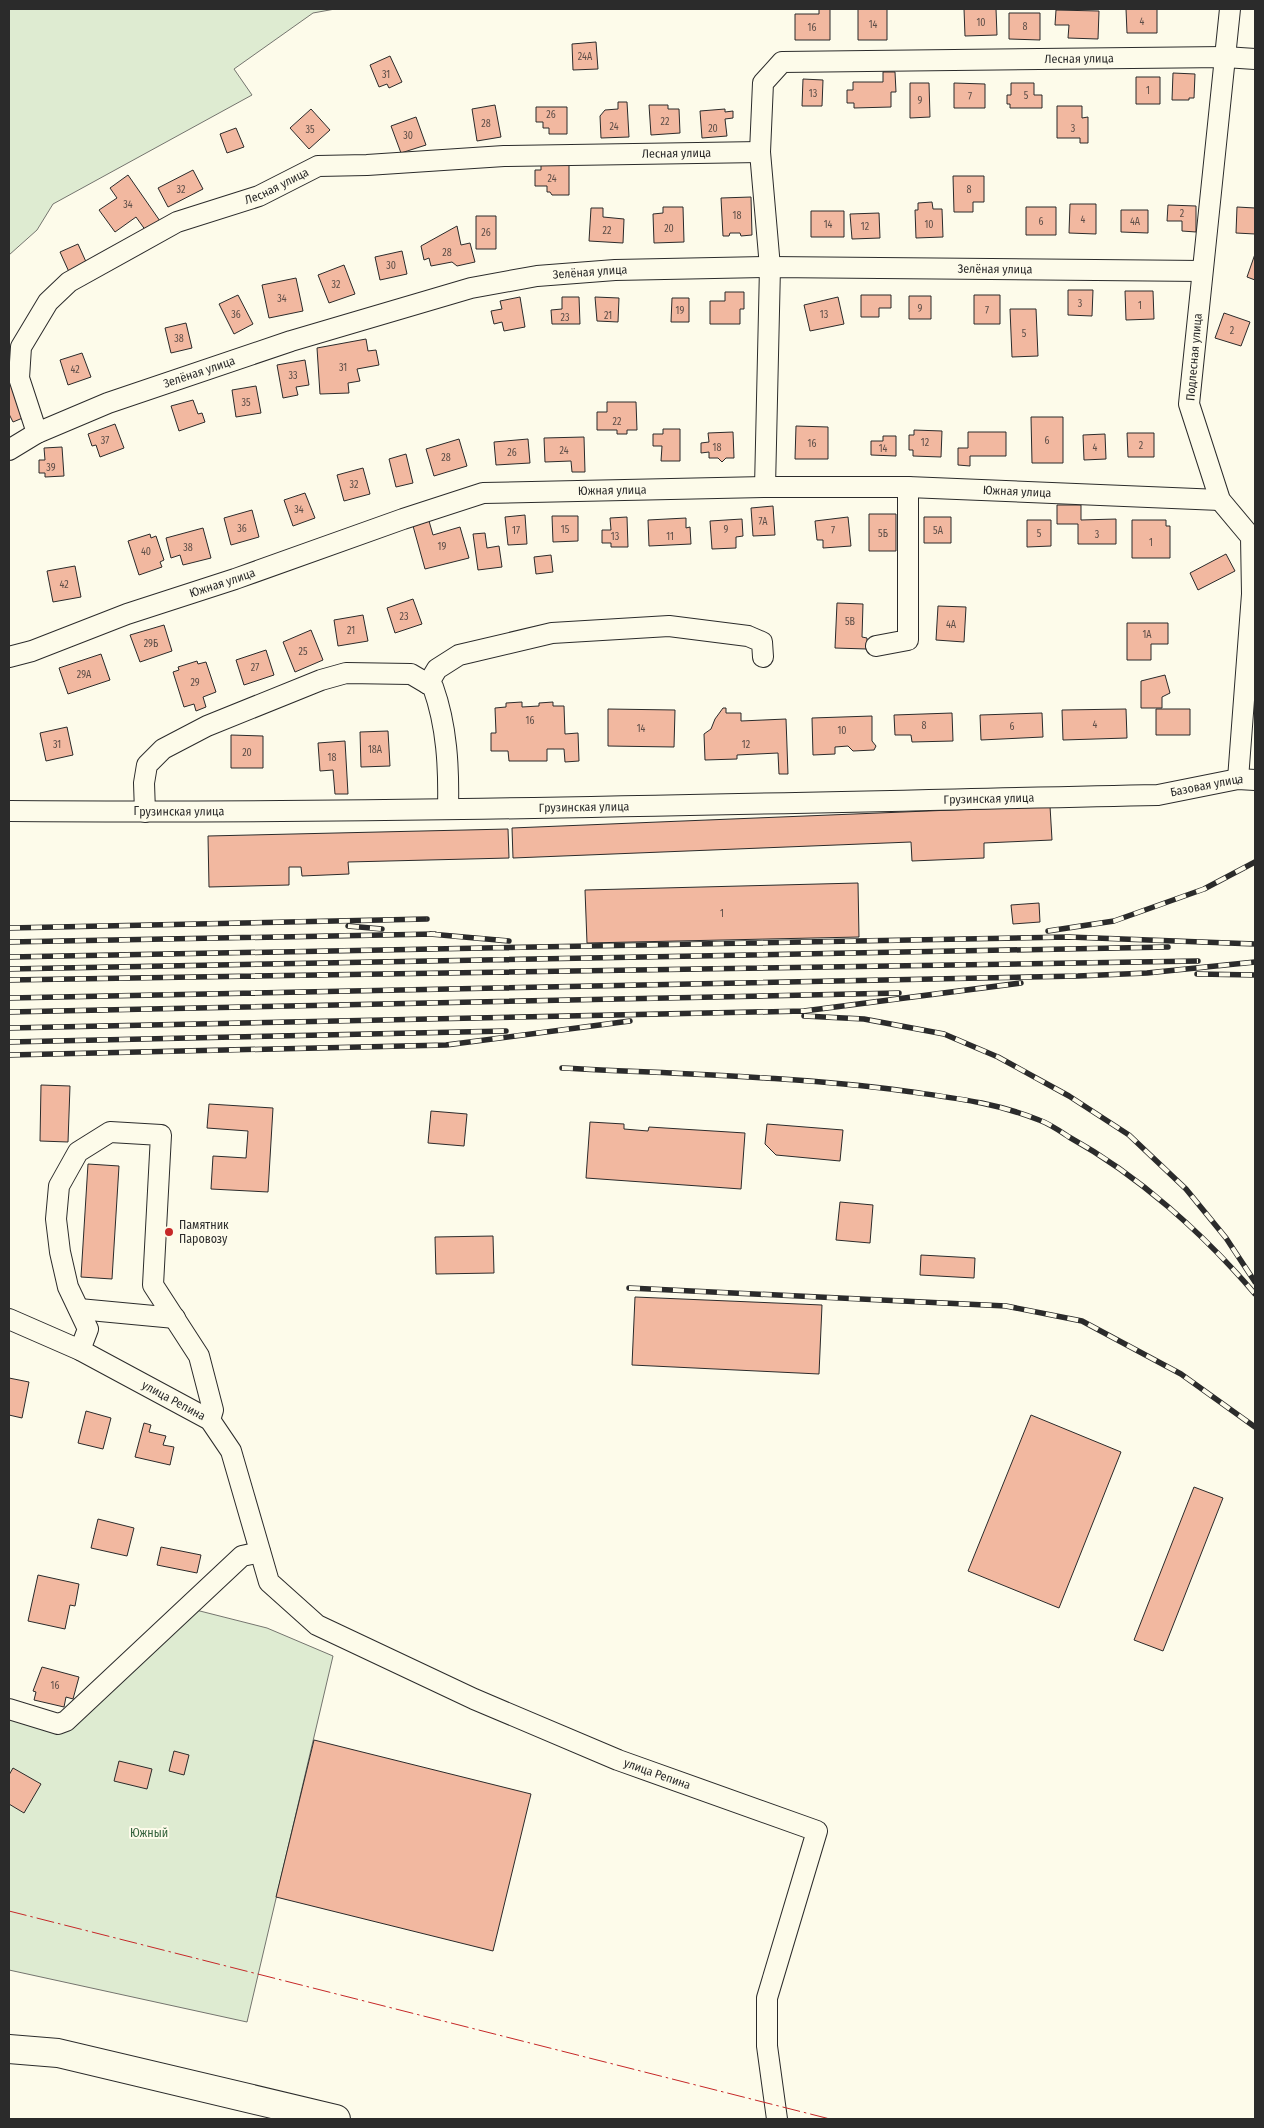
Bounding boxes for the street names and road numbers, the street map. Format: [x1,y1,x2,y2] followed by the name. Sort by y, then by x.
[1044,51,1114,66] street label: Лесная улица
[642,146,711,161] street label: Лесная улица
[243,165,311,207] street label: Лесная улица
[957,262,1033,276] street label: Зелёная улица
[552,263,628,282] street label: Зелёная улица
[1183,312,1205,401] street label: Подлесная улица
[161,353,237,391] street label: Зелёная улица
[578,483,647,498] street label: Южная улица
[983,483,1052,500] street label: Южная улица
[188,565,257,600] street label: Южная улица
[1169,772,1244,799] street label: Базовая улица
[943,791,1034,807] street label: Грузинская улица
[539,799,630,815] street label: Грузинская улица
[134,804,224,819] street label: Грузинская улица
[140,1378,208,1423] street label: улица Репина
[622,1756,693,1792] street label: улица Репина

